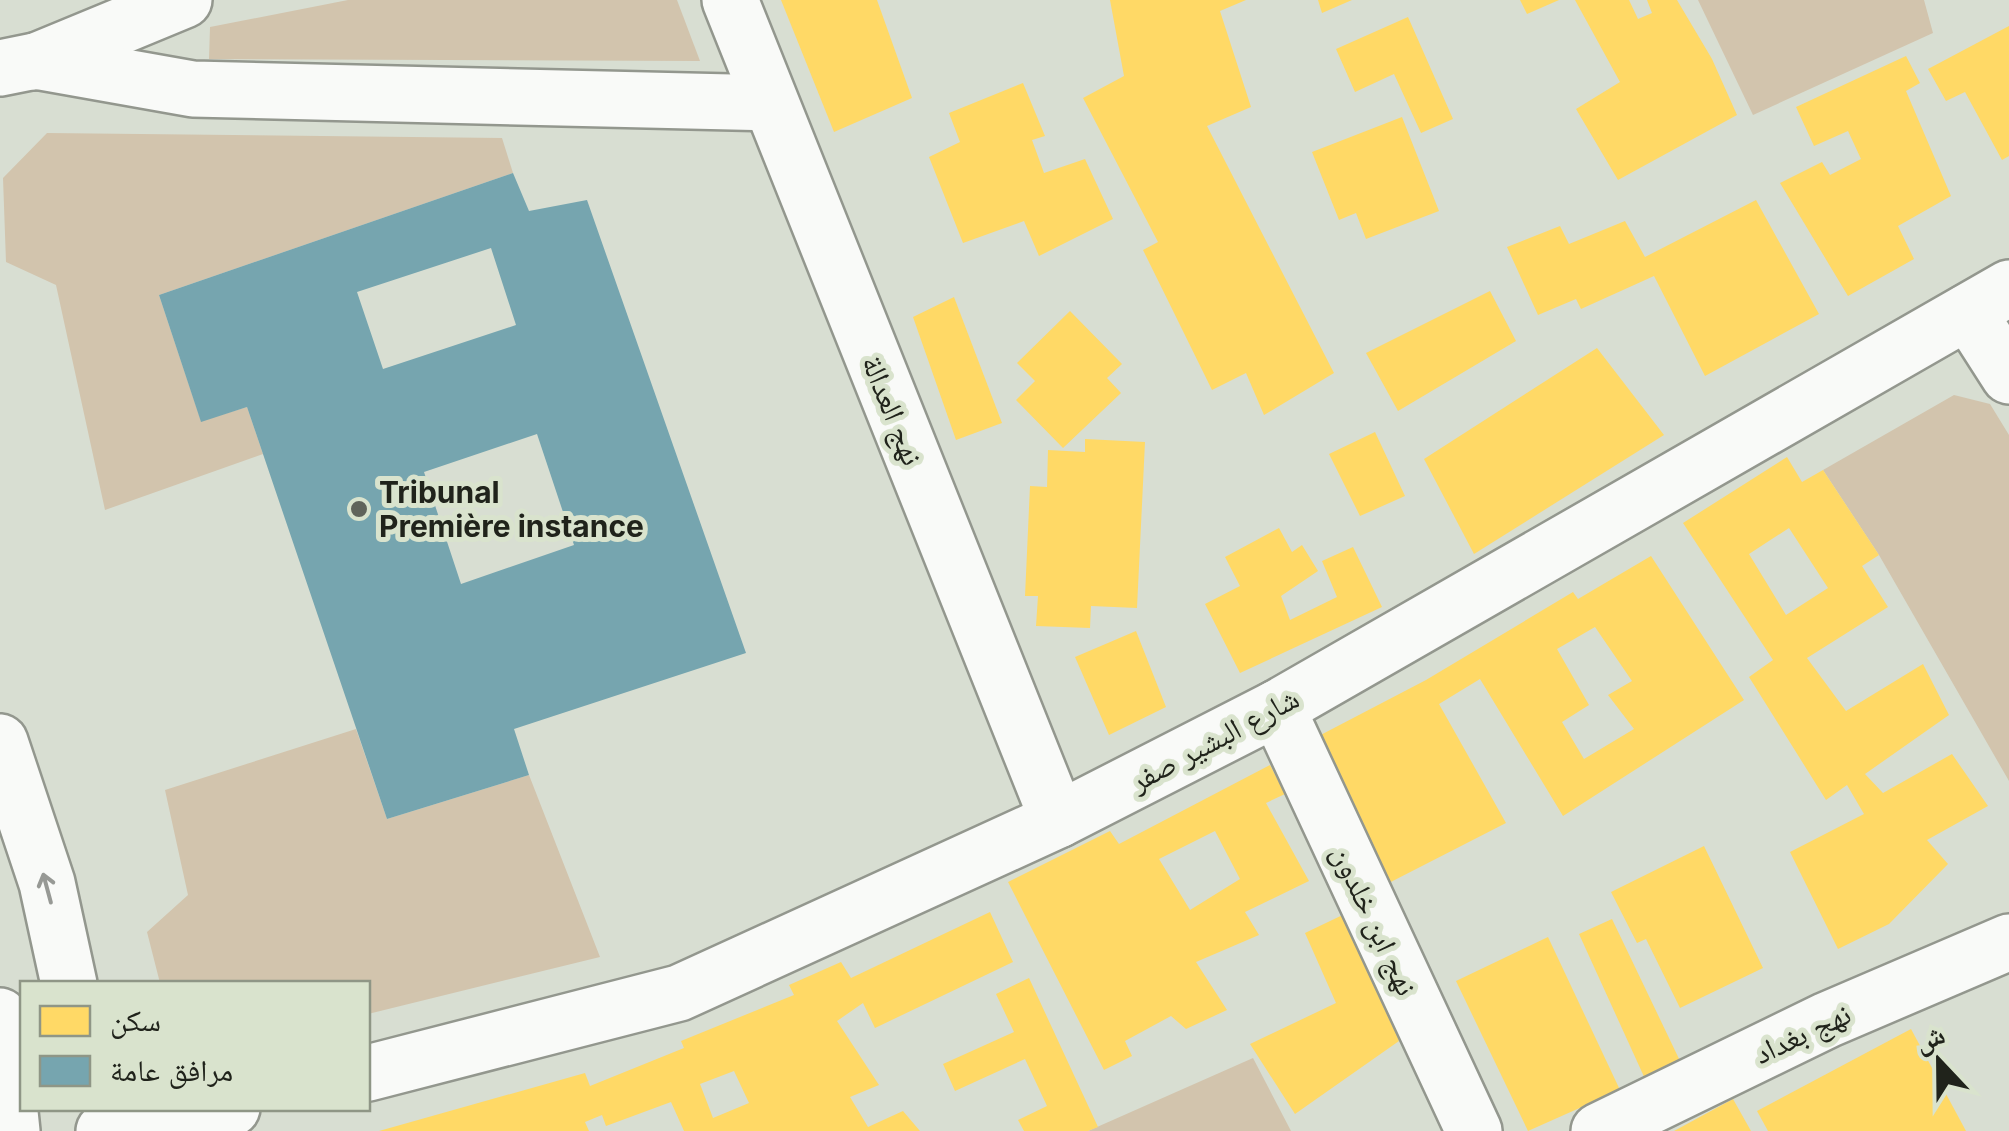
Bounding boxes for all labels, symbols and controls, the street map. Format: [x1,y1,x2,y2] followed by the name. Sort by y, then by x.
[853,350,931,471] street label: نهج العدالة
[379,474,644,544] place label: Tribunal Première instance
[348,498,370,520] marker: Tribunal Première instance
[1122,679,1306,801] street label: شارع البشير صفر
[1323,839,1425,1002] street label: نهج ابن خلدون
[37,873,56,905] one-way arrow
[20,981,370,1111] legend
[1748,995,1857,1073] street label: نهج بغداد
[110,1002,161,1039] text: سكن
[1889,1011,1989,1111] north arrow
[1909,1016,1950,1059] text: ش
[110,1052,233,1089] text: مرافق عامة

